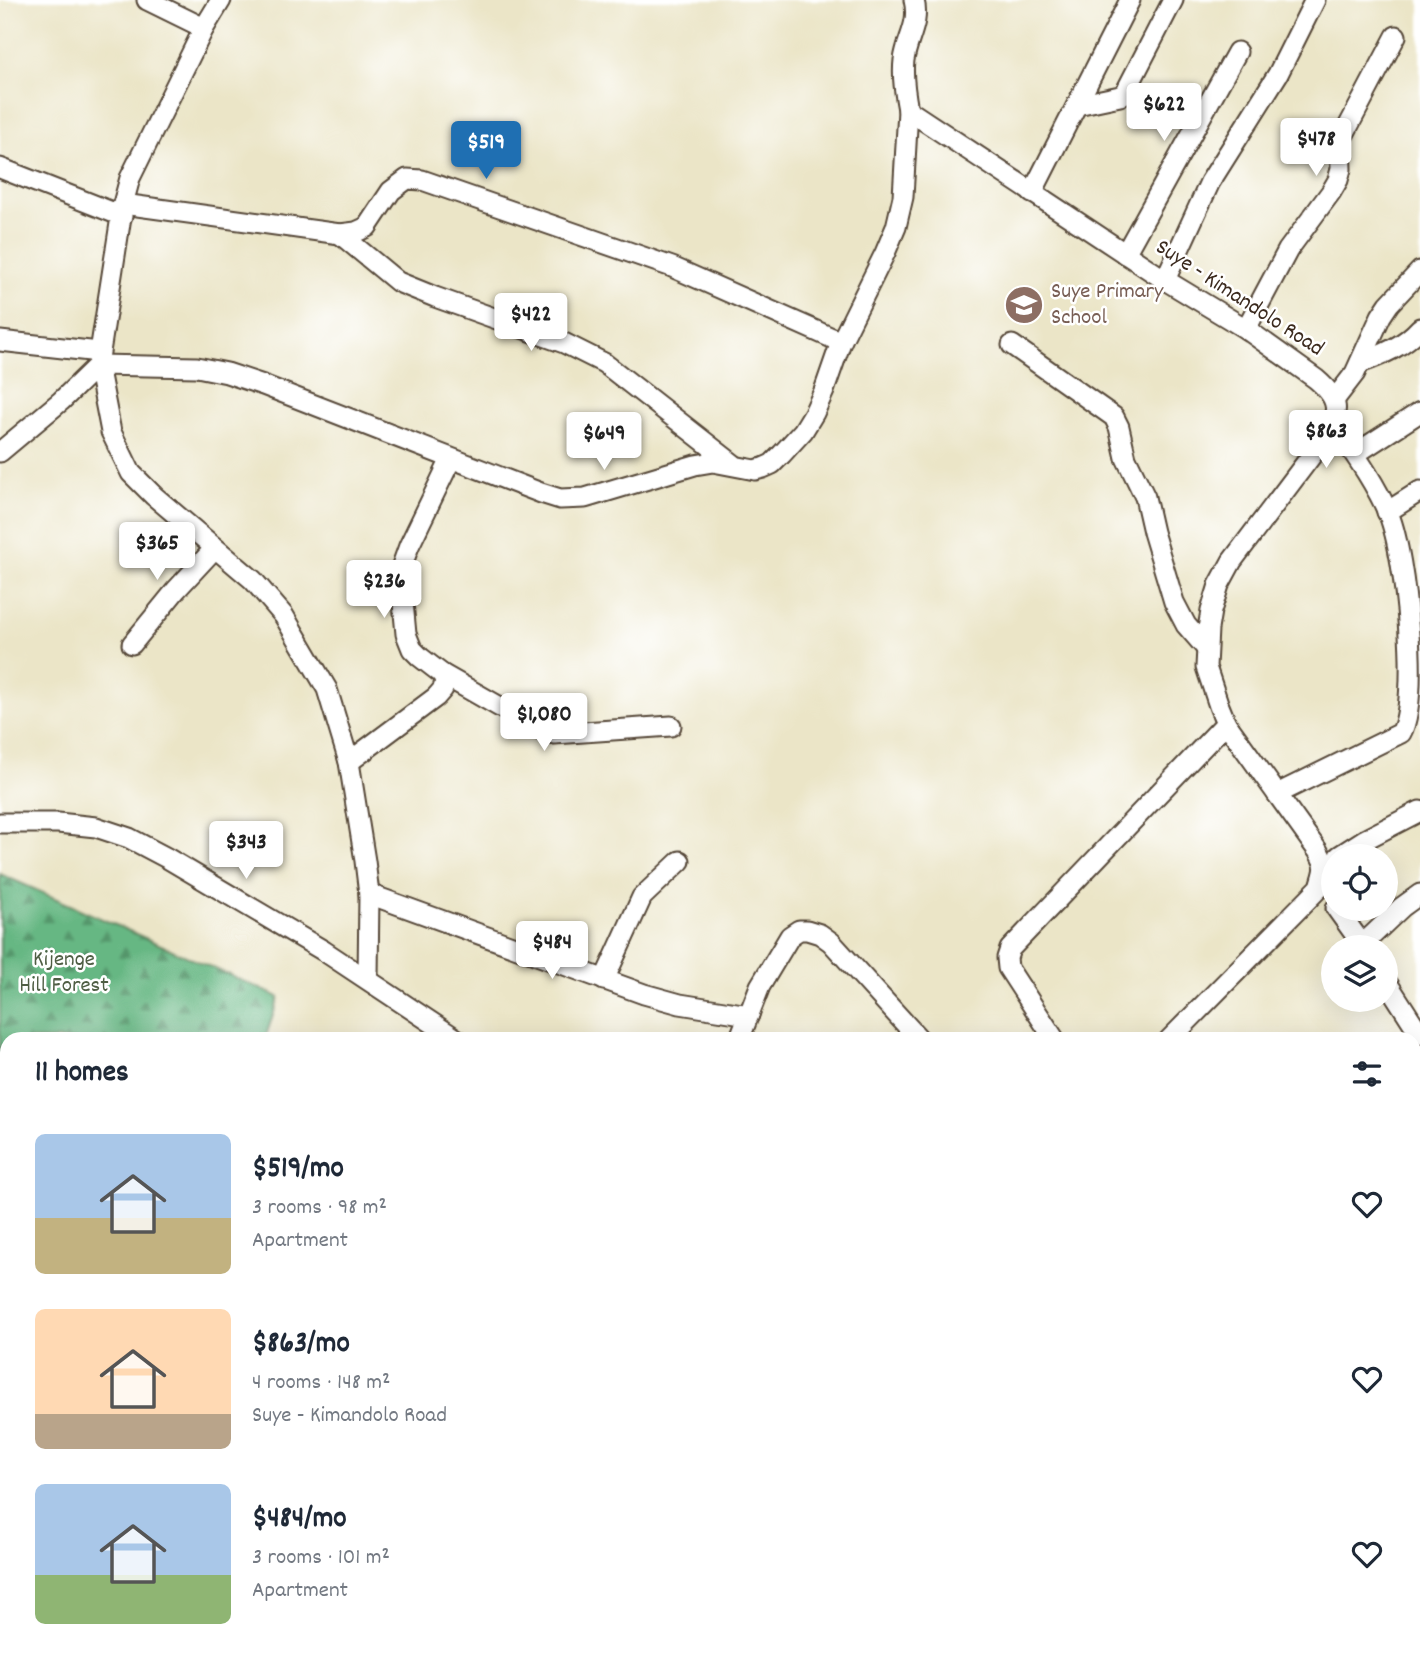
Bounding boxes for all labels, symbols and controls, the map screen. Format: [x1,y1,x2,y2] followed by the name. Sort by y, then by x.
[1123,83,1205,143] pin: $622
[1142,89,1186,122] text: $622
[1275,118,1357,178] pin: $478
[445,122,527,181] pin: $519
[1296,124,1336,157] text: $478
[467,127,505,160] text: $519
[1148,232,1330,366] street label: Suye - Kimandolo Road
[1051,276,1164,335] place label: Suye Primary School
[1003,284,1045,326] school or university icon: Suye Primary School
[490,294,572,353] pin: $422
[510,299,552,332] text: $422
[1285,410,1367,470] pin: $863
[563,412,645,472] pin: $649
[1305,416,1347,449] text: $863
[582,418,626,451] text: $649
[116,522,198,582] pin: $365
[135,528,179,561] text: $365
[343,560,425,620] pin: $236
[362,566,406,599] text: $236
[487,694,601,753] pin: $1,080
[516,699,572,732] text: $1,080
[205,822,287,881] pin: $343
[225,827,267,860] text: $343
[1321,844,1398,1012] map controls
[1321,844,1398,921] button: locate
[511,922,593,981] pin: $484
[532,927,572,960] text: $484
[1321,935,1398,1012] button: layers
[19,944,109,1003] park label: Kijenge Hill Forest
[35,1053,129,1096] text: 11 homes
[1348,1055,1386,1093] icon: filters
[252,1149,344,1192] text: $519/mo
[91,1162,175,1246] icon: home
[1348,1185,1386,1223] icon: heart
[252,1192,387,1225] text: 3 rooms · 98 m²
[252,1225,348,1258] text: Apartment
[252,1324,350,1367] text: $863/mo
[91,1337,175,1421] icon: home
[1348,1360,1386,1398] icon: heart
[252,1367,390,1400] text: 4 rooms · 148 m²
[252,1400,447,1433] text: Suye - Kimandolo Road
[252,1499,347,1542] text: $484/mo
[91,1512,175,1596] icon: home
[1348,1535,1386,1573] icon: heart
[252,1542,390,1575] text: 3 rooms · 101 m²
[252,1575,348,1608] text: Apartment

